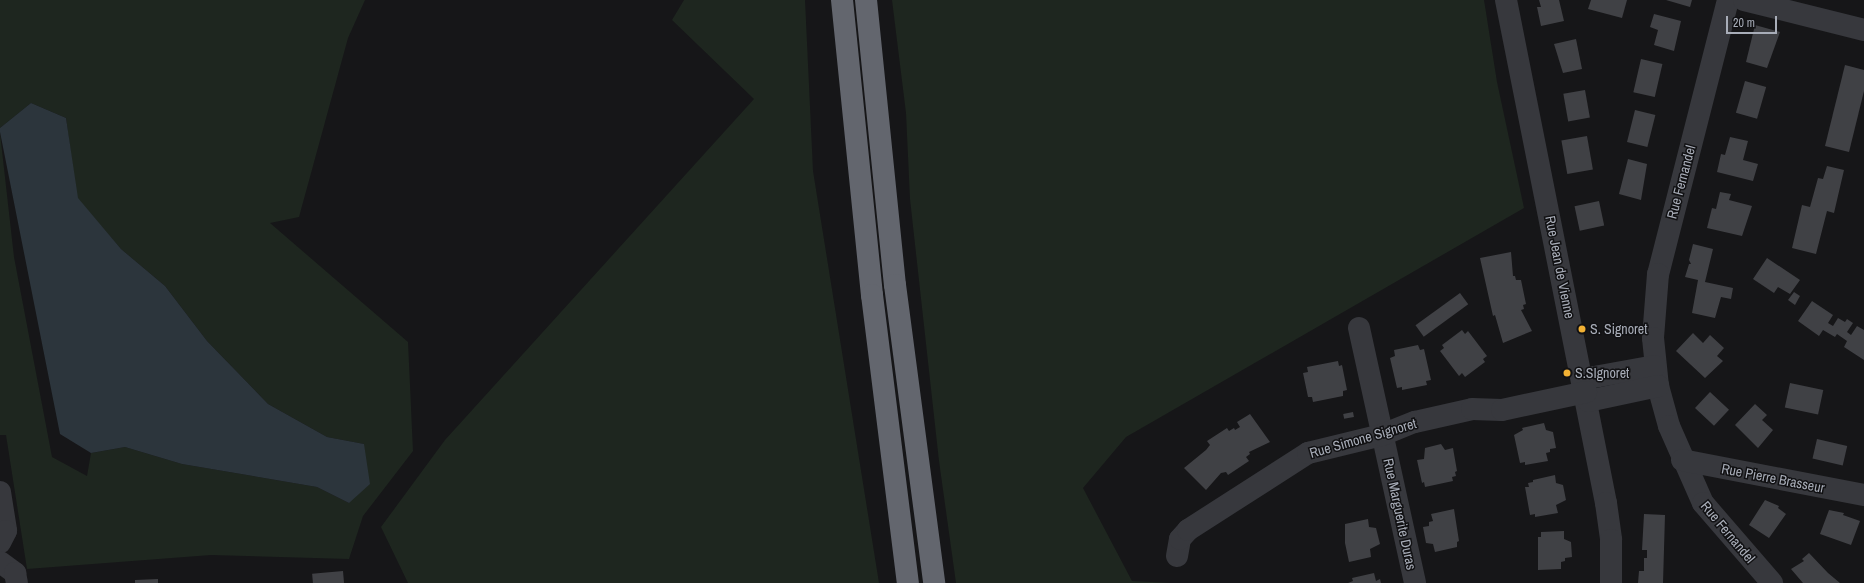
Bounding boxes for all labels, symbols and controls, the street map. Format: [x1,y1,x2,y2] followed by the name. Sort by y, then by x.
[1728,8,1779,34] scale bar
[1733,15,1755,31] text: 20 m
[1663,143,1699,221] street label: Rue Fernandel
[1542,214,1578,320] street label: Rue Jean de Vienne
[1590,321,1647,337] place label: S. Signoret
[1577,324,1587,334] marker: S. Signoret
[1575,365,1629,381] place label: S.SIgnoret
[1562,368,1572,378] marker: S.SIgnoret
[1308,415,1418,461] street label: Rue Simone Signoret
[1380,457,1420,571] street label: Rue Marguerite Duras
[1720,460,1826,496] street label: Rue Pierre Brasseur
[1697,498,1759,566] street label: Rue Fernandel

